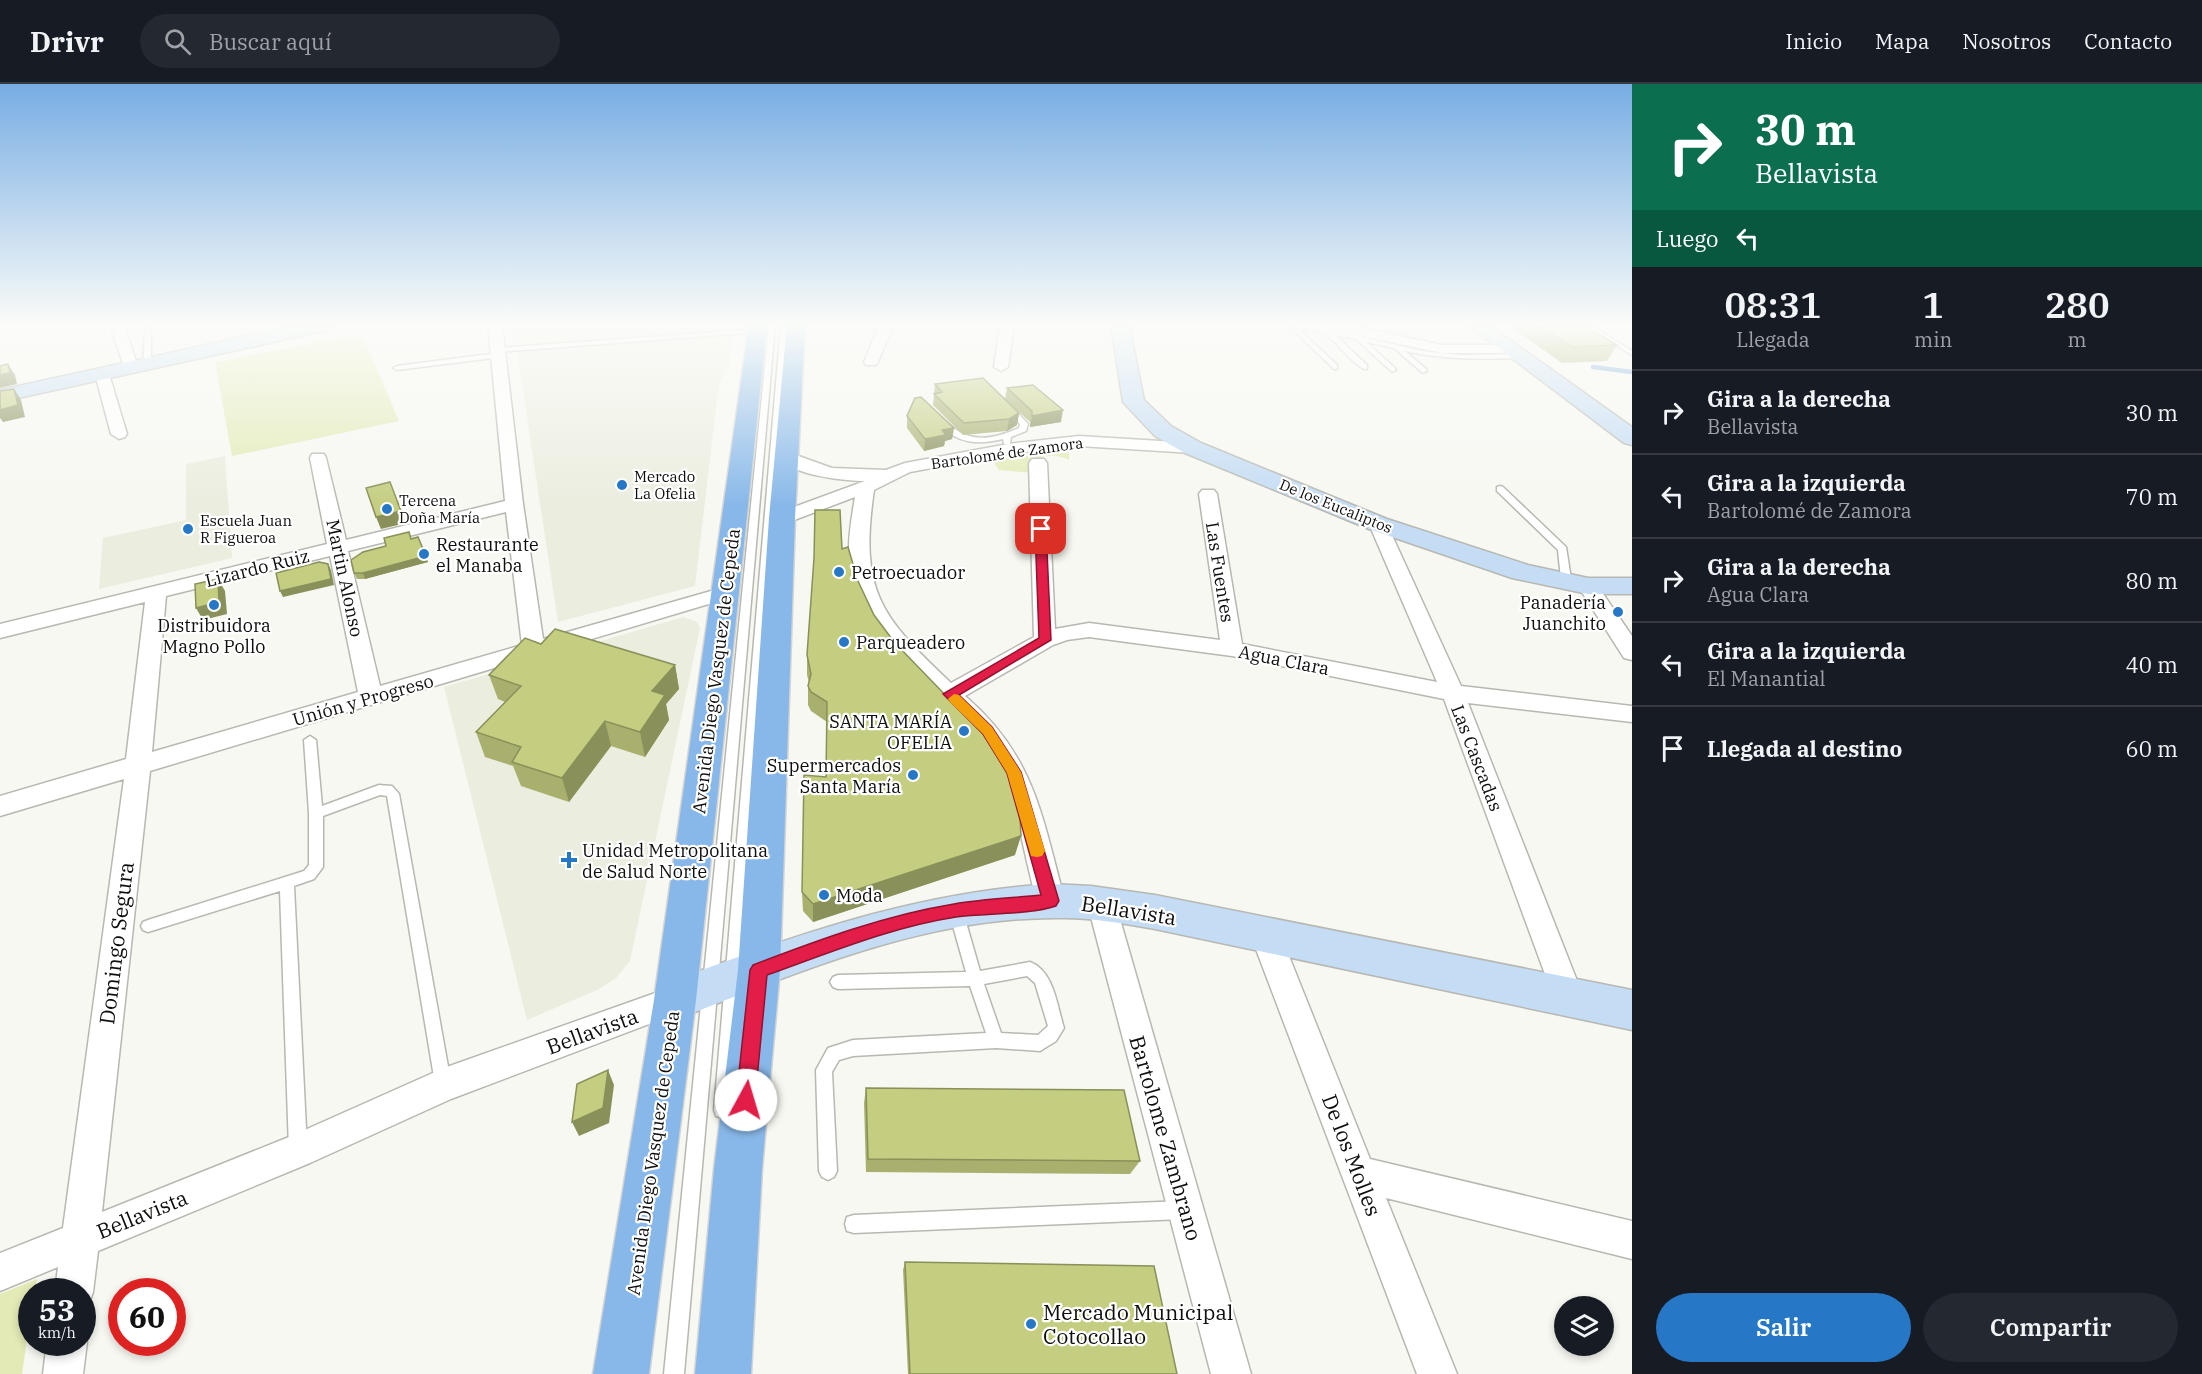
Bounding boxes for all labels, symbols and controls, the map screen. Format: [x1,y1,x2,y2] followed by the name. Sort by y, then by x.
[140,14,560,68] search box
[30,23,104,60] text: Drivr
[161,25,194,58] icon: search
[209,27,332,56] text: Buscar aquí
[1785,27,1842,55] text: Inicio
[1875,27,1929,55] text: Mapa
[1962,27,2051,55] text: Nosotros
[2084,27,2172,55] text: Contacto
[1755,102,1856,157] text: 30 m
[1656,108,1734,186] icon: right
[1755,155,1878,190] text: Bellavista
[1731,222,1764,255] icon: left
[1656,224,1719,253] text: Luego
[1724,281,1822,328] text: 08:31
[1922,281,1944,328] text: 1
[2045,281,2110,328] text: 280
[1736,326,1810,353] text: Llegada
[1914,326,1952,353] text: min
[2068,326,2087,353] text: m
[1707,384,1891,413] text: Gira a la derecha
[1656,396,1689,429] icon: right
[2126,398,2178,427] text: 30 m
[1707,413,1798,440] text: Bellavista
[930,433,1084,473] street label: Bartolomé de Zamora
[634,467,696,503] place label: Mercado La Ofelia
[1707,468,1906,497] text: Gira a la izquierda
[1277,475,1395,537] street label: De los Eucaliptos
[615,478,629,492] marker: Mercado La Ofelia
[1656,480,1689,513] icon: left
[2126,482,2178,511] text: 70 m
[399,491,480,527] place label: Tercena Doña María
[1707,497,1912,524] text: Bartolomé de Zamora
[380,502,394,516] marker: Tercena Doña María
[1015,503,1066,554] pin
[200,511,292,547] place label: Escuela Juan R Figueroa
[1024,512,1057,545] icon: arrive
[321,517,369,639] street label: Martin Alonso
[1201,520,1239,624] street label: Las Fuentes
[181,522,195,536] marker: Escuela Juan R Figueroa
[687,527,745,815] street label: Avenida Diego Vasquez de Cepeda
[436,533,539,577] place label: Restaurante el Manaba
[203,544,311,592] street label: Lizardo Ruiz
[417,547,431,561] marker: Restaurante el Manaba
[1707,552,1891,581] text: Gira a la derecha
[851,561,965,584] place label: Petroecuador
[1656,564,1689,597] icon: right
[832,565,846,579] marker: Petroecuador
[2126,566,2178,595] text: 80 m
[1707,581,1809,608] text: Agua Clara
[1520,591,1606,635] place label: Panadería Juanchito
[207,598,221,612] marker: Distribuidora Magno Pollo
[1611,605,1625,619] marker: Panadería Juanchito
[157,614,271,658] place label: Distribuidora Magno Pollo
[856,631,965,654] place label: Parqueadero
[837,635,851,649] marker: Parqueadero
[1707,636,1906,665] text: Gira a la izquierda
[1237,640,1332,680] street label: Agua Clara
[1656,648,1689,681] icon: left
[2126,650,2178,679] text: 40 m
[1707,665,1826,692] text: El Manantial
[290,669,436,731] street label: Unión y Progreso
[1446,701,1508,815] street label: Las Cascadas
[829,710,953,754] place label: SANTA MARÍA OFELIA
[957,724,971,738] marker: SANTA MARÍA OFELIA
[1656,732,1689,765] icon: arrive
[1707,734,1902,763] text: Llegada al destino
[2126,734,2178,763] text: 60 m
[767,754,901,798] place label: Supermercados Santa María
[906,768,920,782] marker: Supermercados Santa María
[582,839,768,883] place label: Unidad Metropolitana de Salud Norte
[560,851,578,869] marker: Unidad Metropolitana de Salud Norte
[92,860,140,1026] street label: Domingo Segura
[836,884,883,907] place label: Moda
[817,888,831,902] marker: Moda
[1079,889,1179,931] street label: Bellavista
[542,1001,642,1061] street label: Bellavista
[622,1009,684,1297] street label: Avenida Diego Vasquez de Cepeda
[1123,1032,1209,1244] street label: Bartolome Zambrano
[714,1068,778,1132] position arrow
[1316,1090,1388,1220] street label: De los Molles
[92,1183,192,1245] street label: Bellavista
[108,1278,186,1356] speed limit sign: 60
[39,1290,75,1329] text: 53
[1656,1293,1911,1362] button: Salir
[1923,1293,2178,1362] button: Compartir
[1554,1296,1614,1356] map controls
[1554,1296,1614,1356] button: layers
[1043,1298,1233,1350] place label: Mercado Municipal Cotocollao
[1024,1317,1038,1331] marker: Mercado Municipal Cotocollao
[38,1323,76,1342] text: km/h

